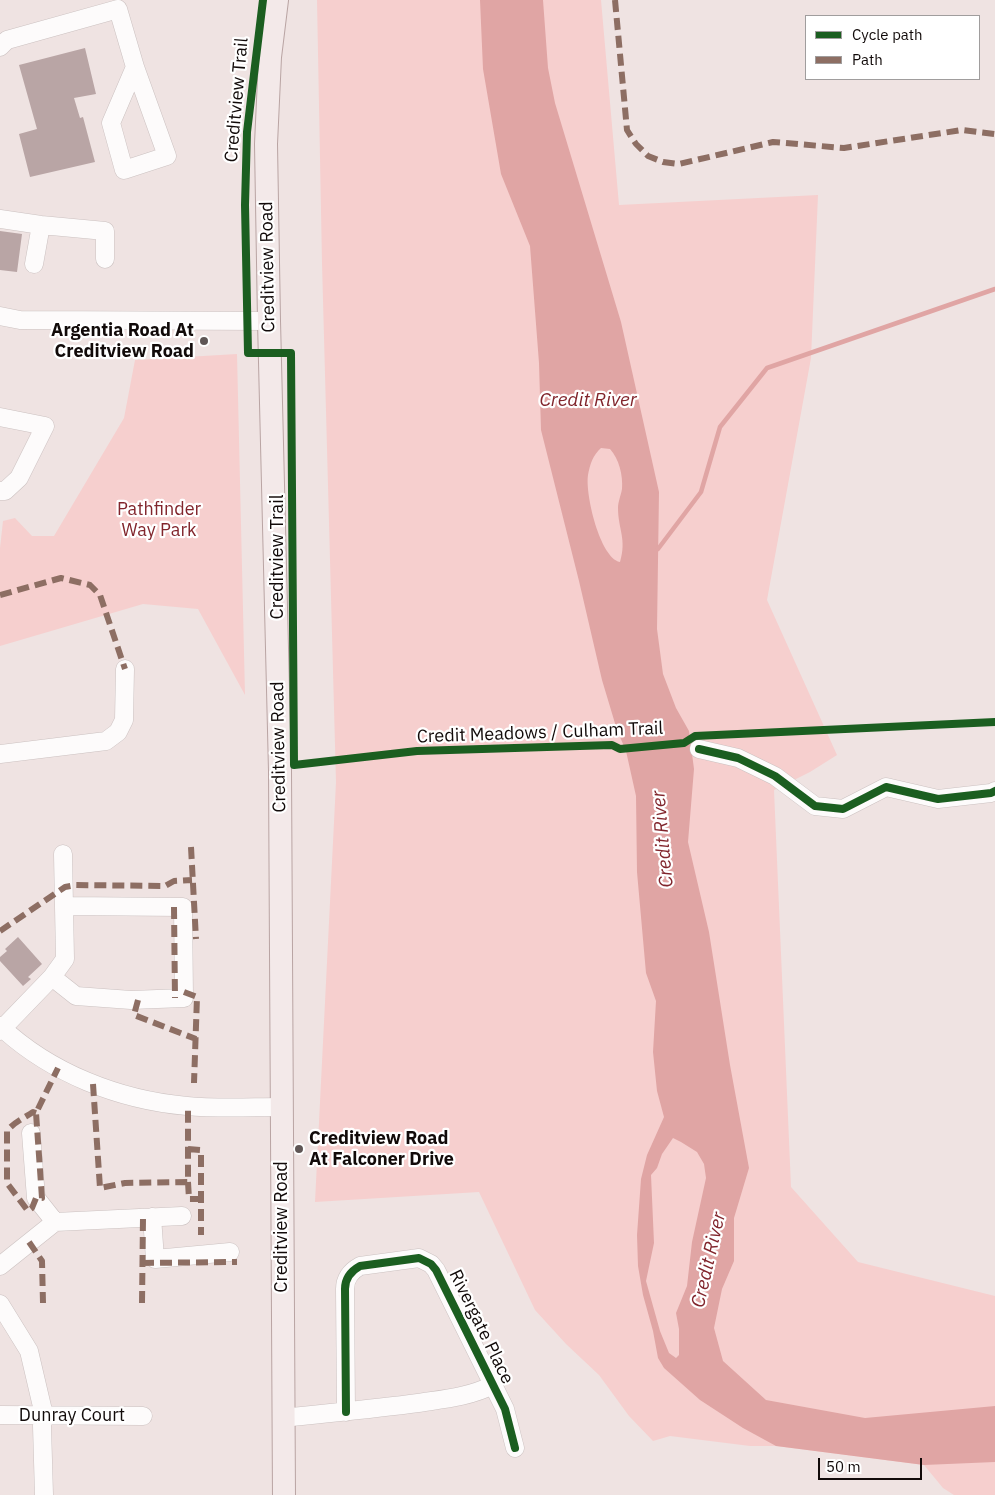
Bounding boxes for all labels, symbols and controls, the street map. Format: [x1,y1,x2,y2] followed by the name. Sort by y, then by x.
[805,15,980,80] legend
[852,25,923,44] text: Cycle path
[221,37,253,163] street label: Creditview Trail
[852,50,883,69] text: Path
[256,201,280,333] street label: Creditview Road
[51,320,194,362] place label: Argentia Road At Creditview Road
[198,335,210,347] marker: Argentia Road At Creditview Road
[539,390,637,412] water label: Credit River
[267,494,289,620] street label: Creditview Trail
[117,499,201,542] park label: Pathfinder Way Park
[267,681,291,813] street label: Creditview Road
[416,718,664,748] street label: Credit Meadows / Culham Trail
[647,790,679,888] water label: Credit River
[309,1128,454,1170] place label: Creditview Road At Falconer Drive
[293,1143,305,1155] marker: Creditview Road At Falconer Drive
[271,1161,293,1293] street label: Creditview Road
[687,1210,731,1310] water label: Credit River
[444,1266,518,1388] street label: Rivergate Place
[19,1405,125,1427] street label: Dunray Court
[820,1448,924,1480] scale bar
[826,1457,861,1476] text: 50 m

